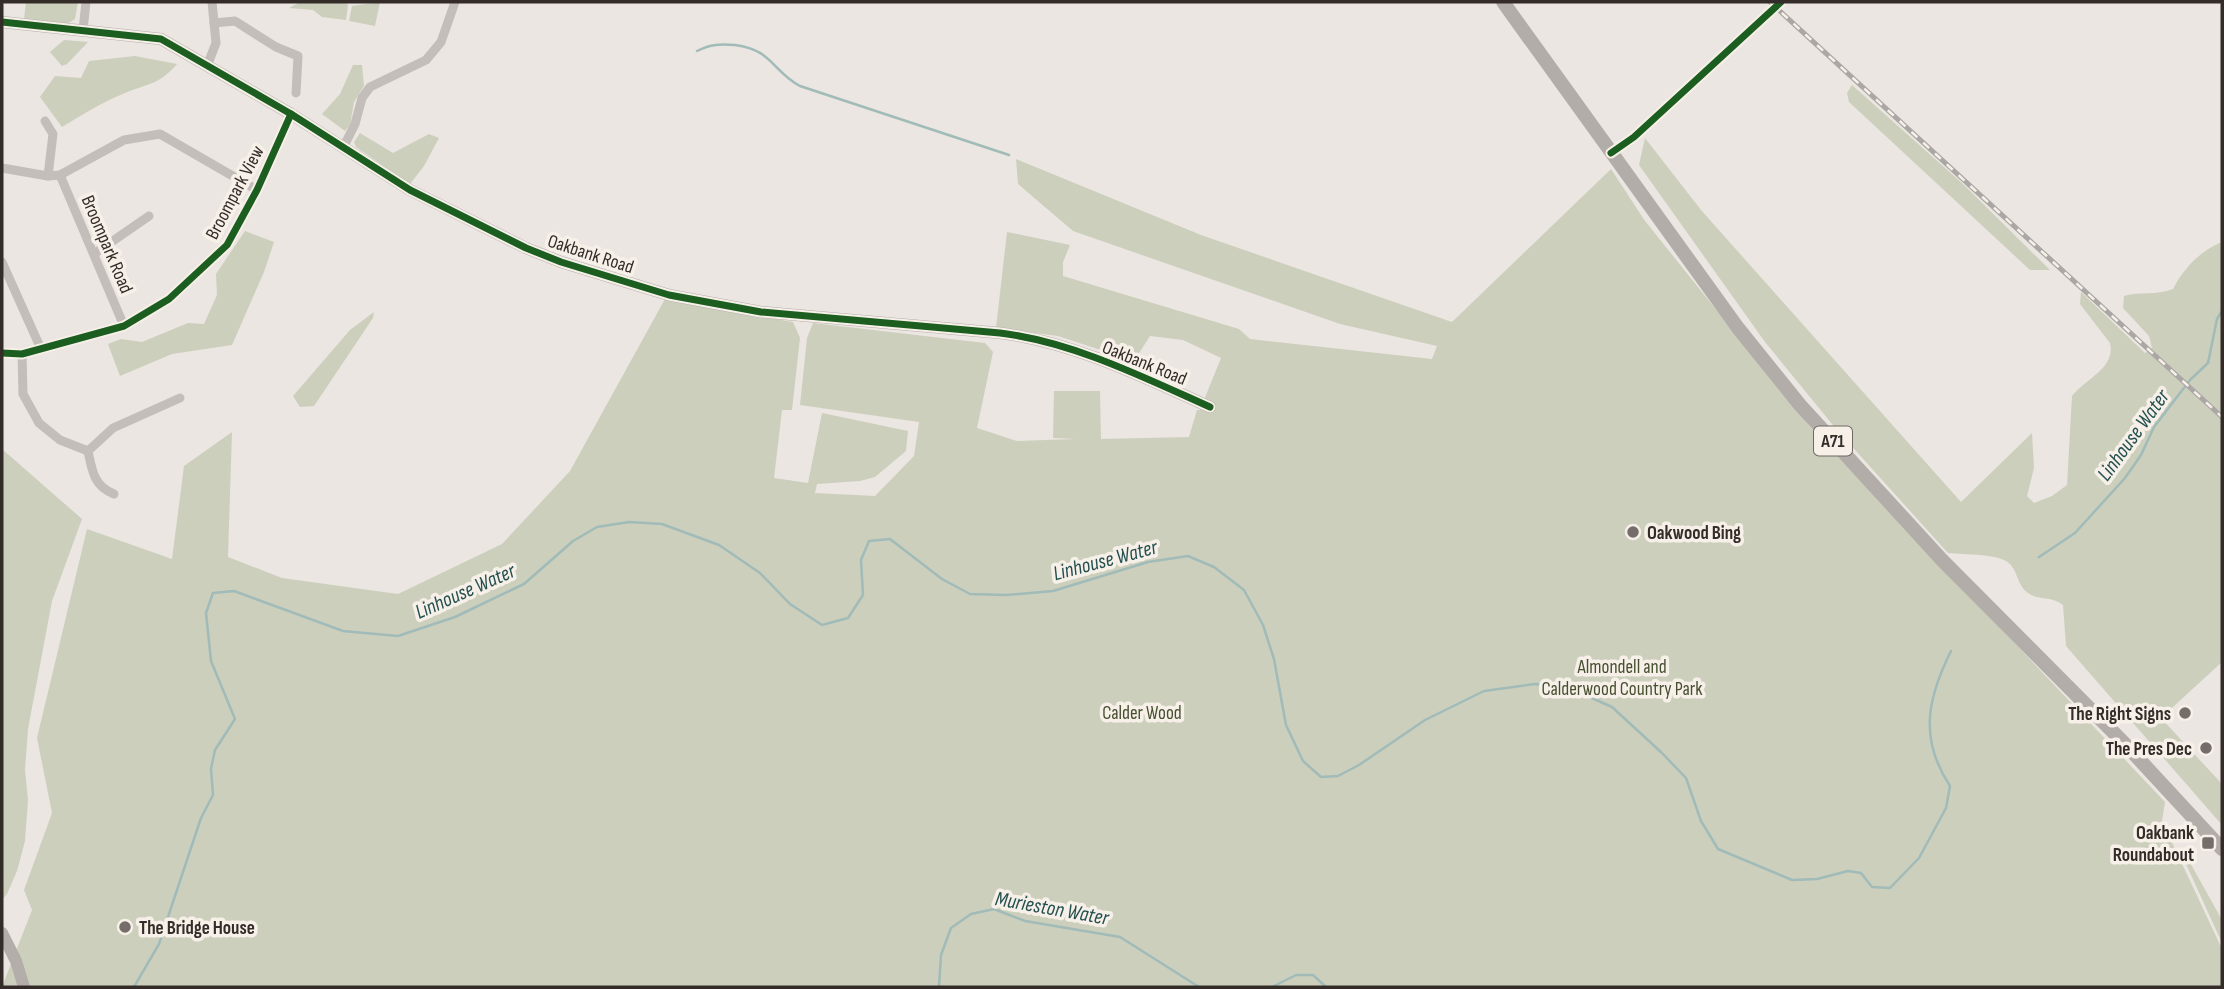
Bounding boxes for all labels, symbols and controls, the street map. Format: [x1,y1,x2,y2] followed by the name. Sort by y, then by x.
[201,142,270,243] street label: Broompark View
[76,192,138,297] street label: Broompark Road
[545,230,636,279] street label: Oakbank Road
[1099,336,1190,391] street label: Oakbank Road
[2092,384,2176,486] water label: Linhouse Water
[1814,426,1852,456] road number: A71
[1647,522,1741,545] place label: Oakwood Bing
[1625,524,1641,540] marker: Oakwood Bing
[1050,534,1161,586] water label: Linhouse Water
[411,558,520,625] water label: Linhouse Water
[1541,656,1703,701] park label: Almondell and Calderwood Country Park
[1102,702,1182,725] park label: Calder Wood
[2068,703,2171,726] place label: The Right Signs
[2177,705,2193,721] marker: The Right Signs
[2106,738,2192,761] place label: The Pres Dec
[2198,740,2214,756] marker: The Pres Dec
[2113,822,2194,867] place label: Oakbank Roundabout
[2200,835,2216,851] marker: Oakbank Roundabout
[993,886,1112,931] water label: Murieston Water
[139,917,255,940] place label: The Bridge House
[117,919,133,935] marker: The Bridge House

